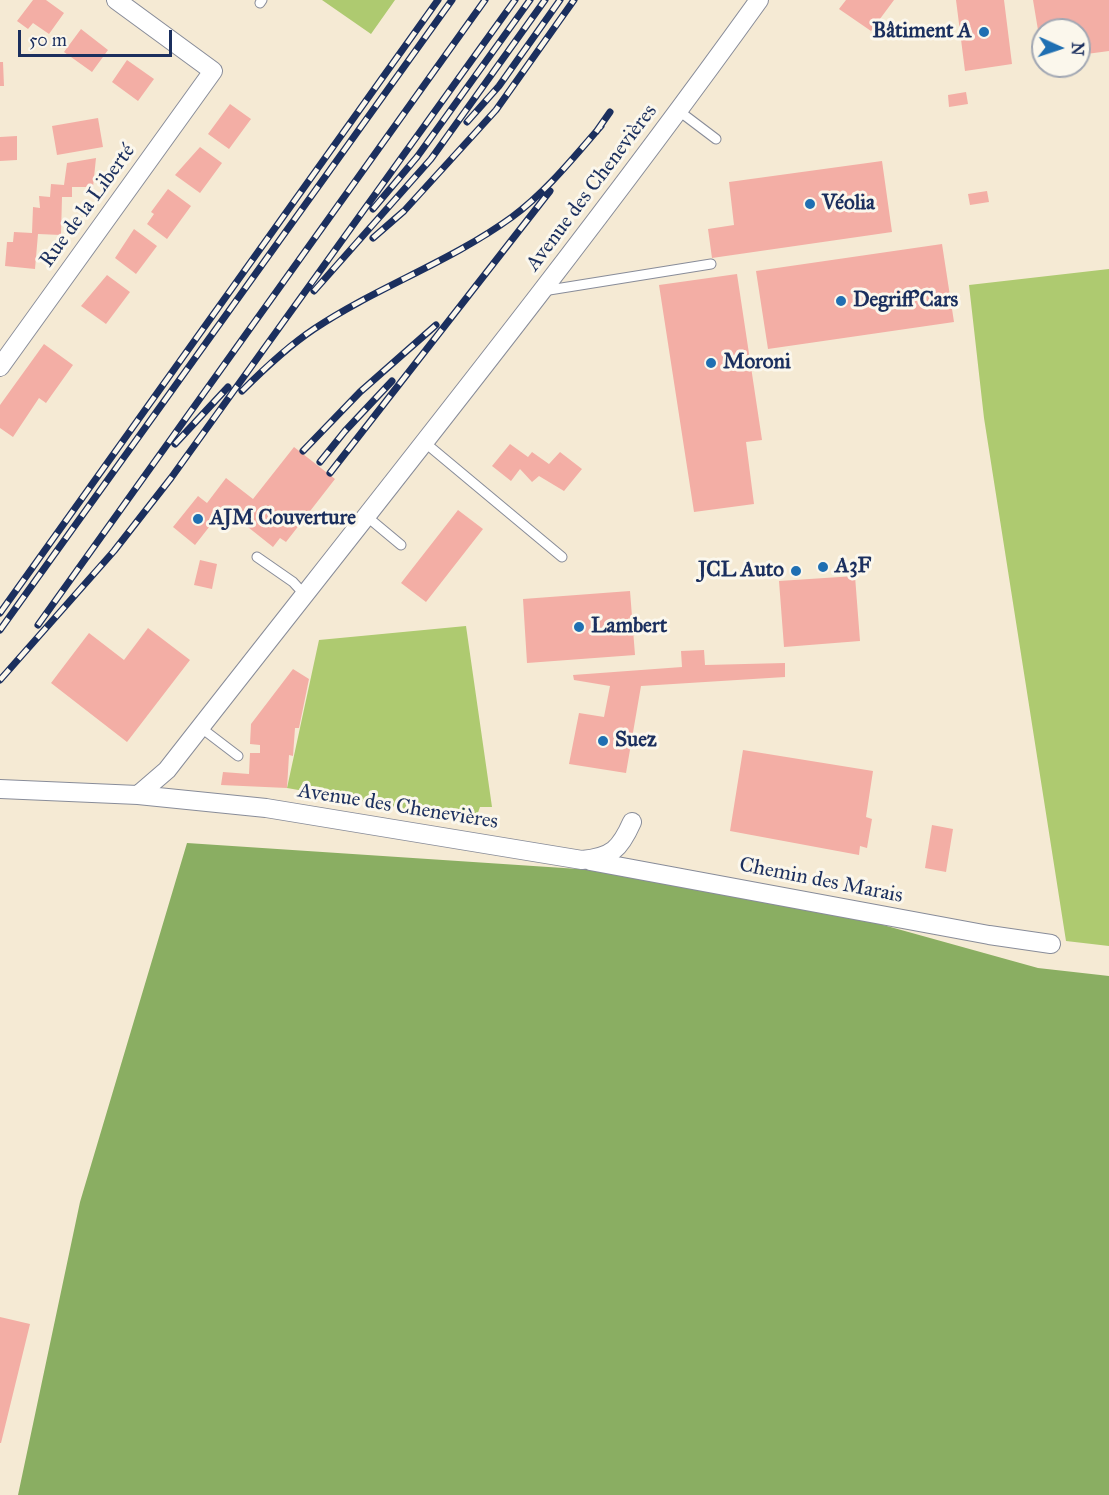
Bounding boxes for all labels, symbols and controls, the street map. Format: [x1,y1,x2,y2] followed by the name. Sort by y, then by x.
[21,18,176,56] scale bar
[1031,18,1091,78] north arrow
[872,19,972,45] place label: Bâtiment A
[977,25,991,39] marker: Bâtiment A
[29,29,67,51] text: 50 m
[1068,42,1087,56] text: N
[521,100,663,276] street label: Avenue des Chenevières
[35,139,141,273] street label: Rue de la Liberté
[822,191,875,217] place label: Véolia
[803,197,817,211] marker: Véolia
[853,288,958,314] place label: Degriff'Cars
[834,294,848,308] marker: Degriff'Cars
[723,350,791,376] place label: Moroni
[704,356,718,370] marker: Moroni
[210,506,356,532] place label: AJM Couverture
[191,512,205,526] marker: AJM Couverture
[835,554,871,580] place label: A3F
[698,558,784,584] place label: JCL Auto
[816,560,830,574] marker: A3F
[789,564,803,578] marker: JCL Auto
[591,614,667,640] place label: Lambert
[572,620,586,634] marker: Lambert
[615,728,657,754] place label: Suez
[596,734,610,748] marker: Suez
[296,779,500,835] street label: Avenue des Chenevières
[737,853,905,909] street label: Chemin des Marais

